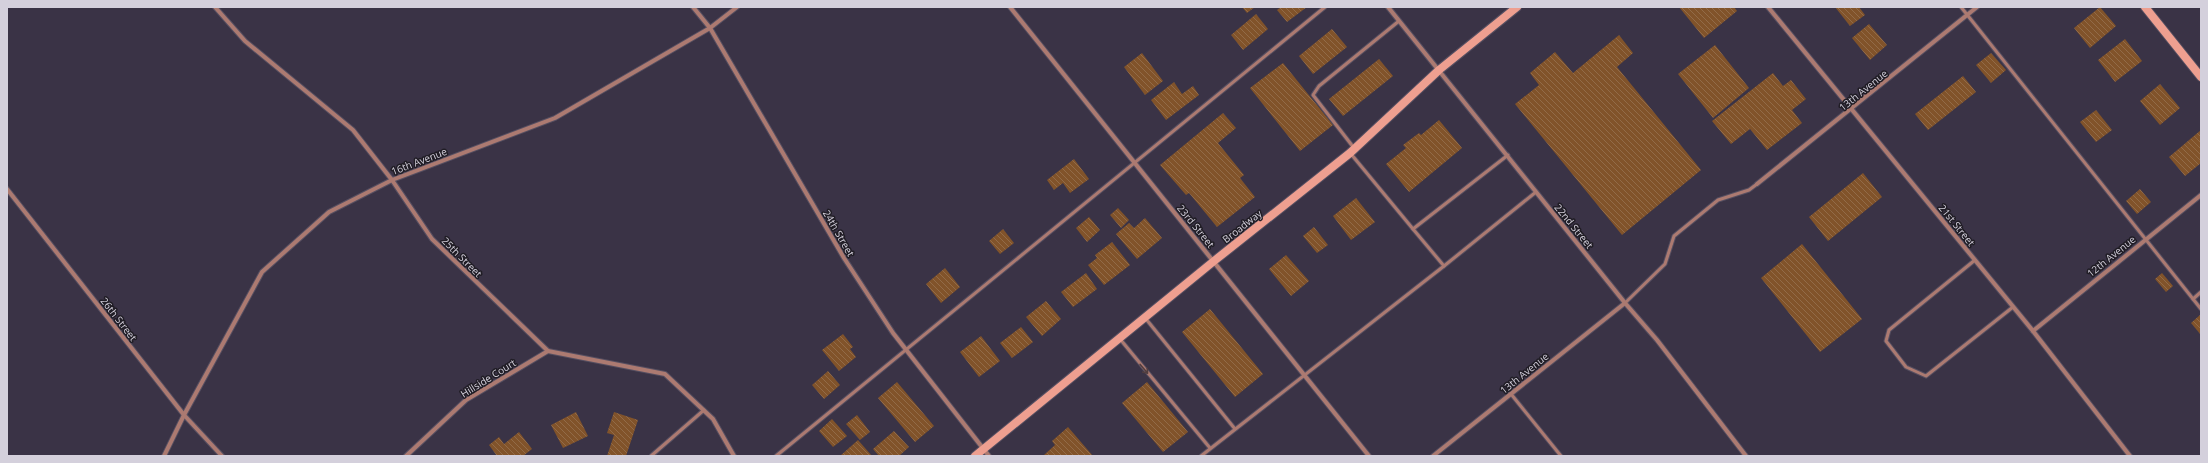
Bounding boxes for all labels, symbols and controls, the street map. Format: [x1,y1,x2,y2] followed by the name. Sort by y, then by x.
[1836,66,1890,114] street label: 13th Avenue
[389,144,449,178] street label: 16th Avenue
[1174,201,1218,251] street label: 23rd Street
[1551,201,1597,252] street label: 22nd Street
[1936,201,1979,249] street label: 21st Street
[1219,206,1265,246] street label: Broadway
[820,207,858,259] street label: 24th Street
[2084,232,2138,280] street label: 12th Avenue
[439,234,486,281] street label: 25th Street
[98,294,141,344] street label: 26th Street
[1497,349,1551,397] street label: 13th Avenue
[458,355,519,401] street label: Hillside Court
[1140,363,1149,374] one-way arrow

